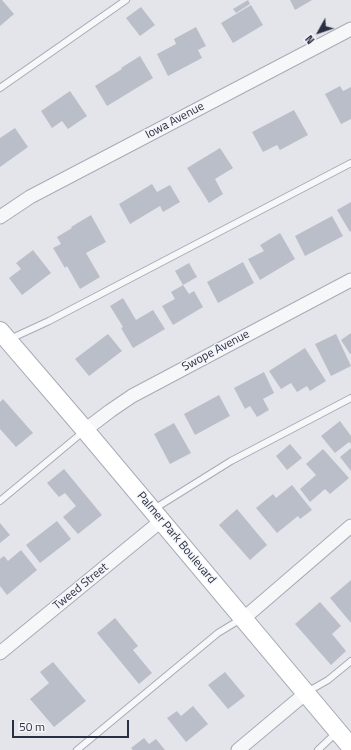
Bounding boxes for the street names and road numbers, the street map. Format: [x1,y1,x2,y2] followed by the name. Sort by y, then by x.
[143,100,207,142] street label: Iowa Avenue
[180,327,252,375] street label: Swope Avenue
[133,489,219,587] street label: Palmer Park Boulevard
[51,560,111,614] street label: Tweed Street

